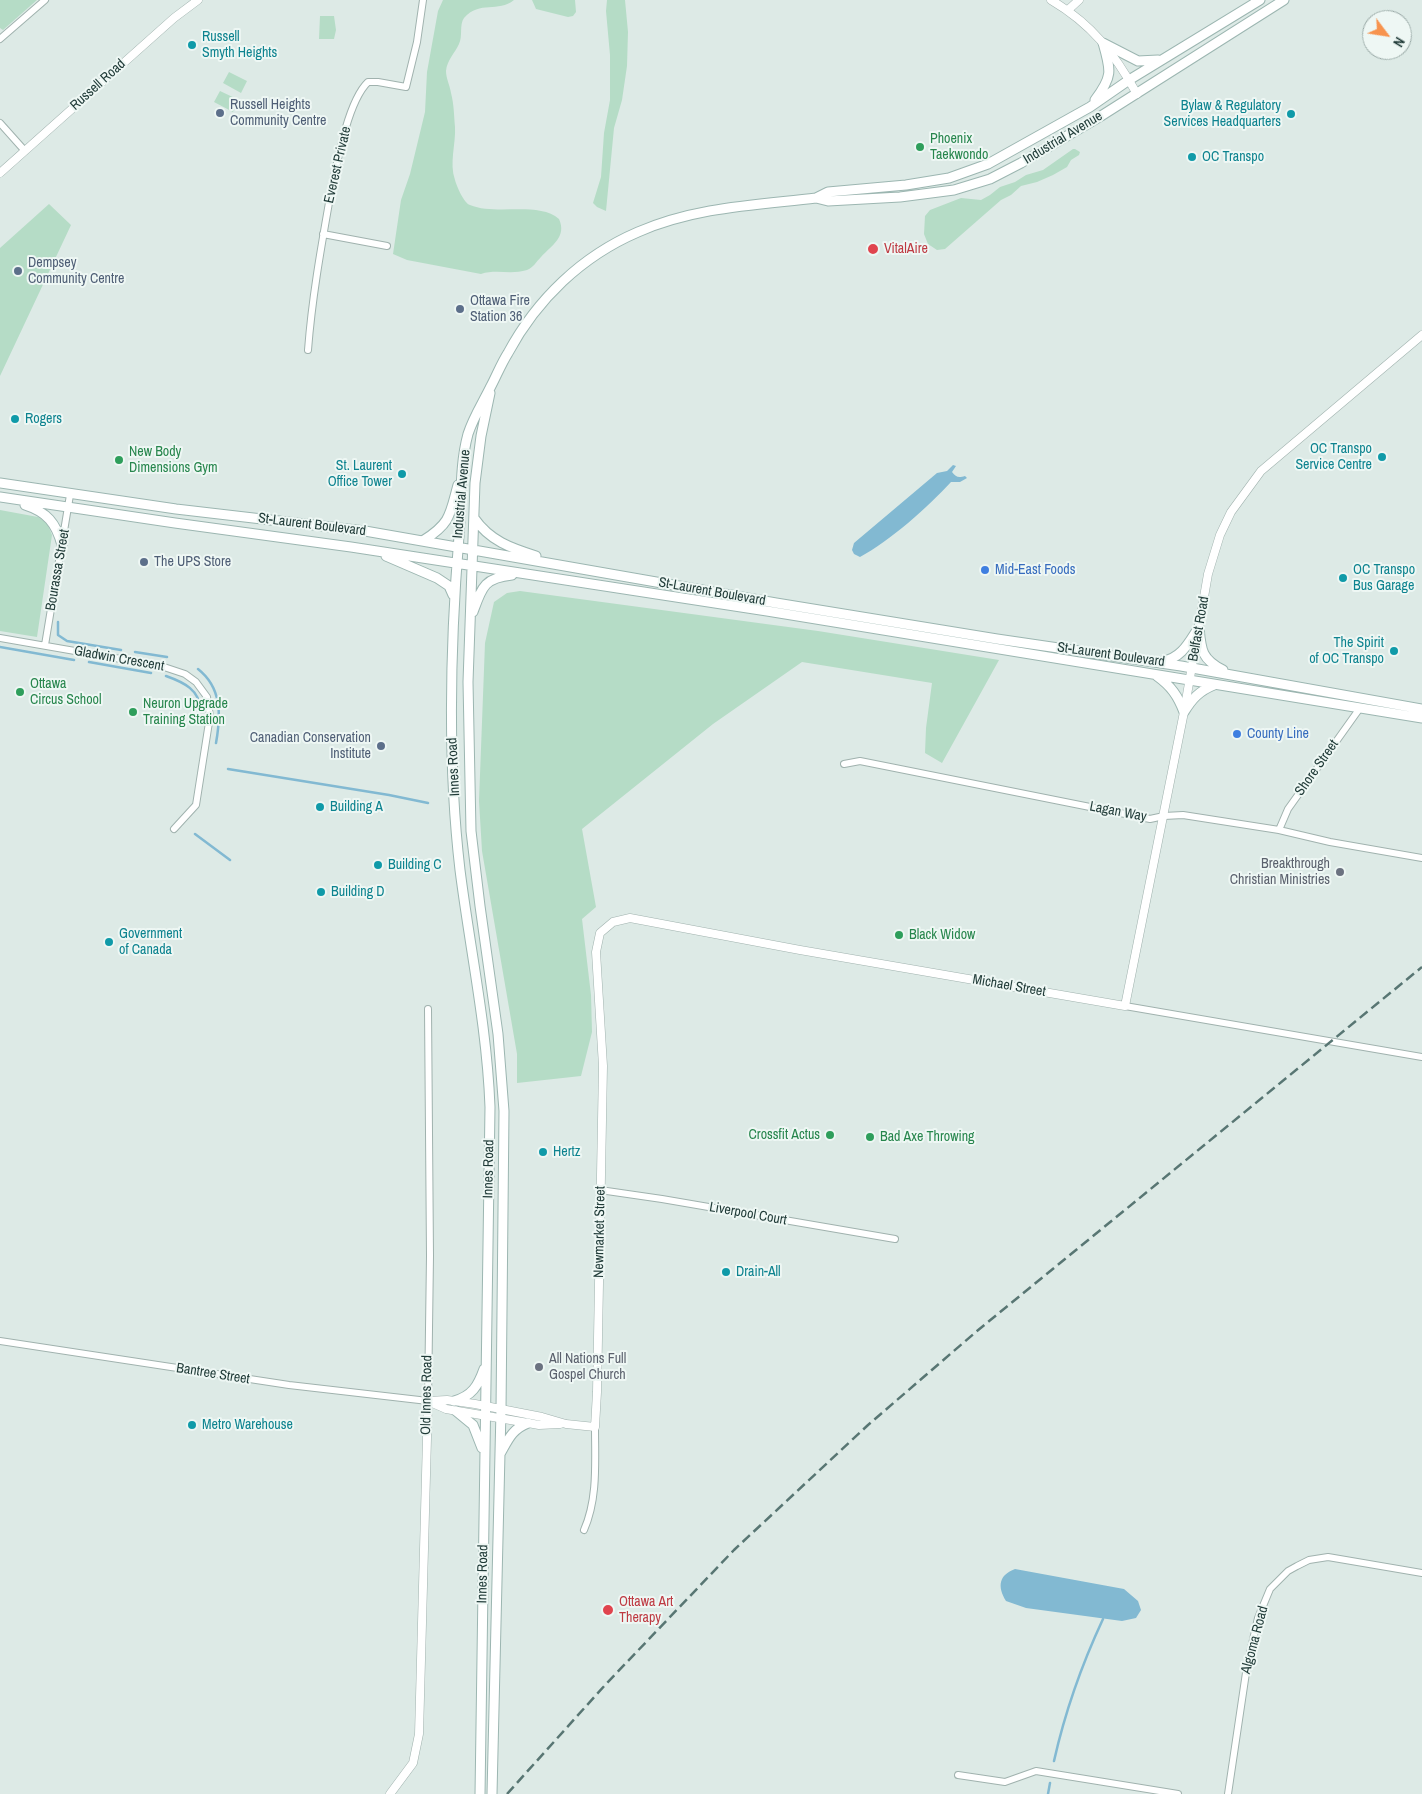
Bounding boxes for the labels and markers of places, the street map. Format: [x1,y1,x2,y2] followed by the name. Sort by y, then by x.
[202,29,277,62] place label: Russell Smyth Heights
[186,39,198,51] marker: Russell Smyth Heights
[230,97,326,130] place label: Russell Heights Community Centre
[1164,98,1281,130] place label: Bylaw & Regulatory Services Headquarters
[214,107,226,119] marker: Russell Heights Community Centre
[1285,108,1297,120] marker: Bylaw & Regulatory Services Headquarters
[930,131,988,164] place label: Phoenix Taekwondo
[914,141,926,153] marker: Phoenix Taekwondo
[1202,149,1264,165] place label: OC Transpo
[1186,151,1198,163] marker: OC Transpo
[884,241,928,257] place label: VitalAire
[866,242,880,256] marker: VitalAire
[28,255,124,288] place label: Dempsey Community Centre
[12,265,24,277] marker: Dempsey Community Centre
[470,293,530,326] place label: Ottawa Fire Station 36
[454,303,466,315] marker: Ottawa Fire Station 36
[25,411,62,427] place label: Rogers
[9,413,21,425] marker: Rogers
[1295,441,1372,474] place label: OC Transpo Service Centre
[129,444,218,477] place label: New Body Dimensions Gym
[1376,451,1388,463] marker: OC Transpo Service Centre
[113,454,125,466] marker: New Body Dimensions Gym
[328,458,392,491] place label: St. Laurent Office Tower
[396,468,408,480] marker: St. Laurent Office Tower
[154,554,231,570] place label: The UPS Store
[138,556,150,568] marker: The UPS Store
[995,562,1075,578] place label: Mid-East Foods
[1353,562,1415,594] place label: OC Transpo Bus Garage
[979,564,991,576] marker: Mid-East Foods
[1337,572,1349,584] marker: OC Transpo Bus Garage
[1309,635,1384,668] place label: The Spirit of OC Transpo
[1388,645,1400,657] marker: The Spirit of OC Transpo
[30,676,101,709] place label: Ottawa Circus School
[14,686,26,698] marker: Ottawa Circus School
[143,696,228,729] place label: Neuron Upgrade Training Station
[127,706,139,718] marker: Neuron Upgrade Training Station
[1247,726,1309,742] place label: County Line
[1231,728,1243,740] marker: County Line
[250,730,371,762] place label: Canadian Conservation Institute
[375,740,387,752] marker: Canadian Conservation Institute
[330,799,383,815] place label: Building A
[314,801,326,813] marker: Building A
[1230,856,1330,889] place label: Breakthrough Christian Ministries
[388,857,442,873] place label: Building C
[372,859,384,871] marker: Building C
[1334,866,1346,878] marker: Breakthrough Christian Ministries
[331,884,385,900] place label: Building D
[315,886,327,898] marker: Building D
[119,926,182,959] place label: Government of Canada
[909,927,975,943] place label: Black Widow
[893,929,905,941] marker: Black Widow
[103,936,115,948] marker: Government of Canada
[749,1127,820,1143] place label: Crossfit Actus
[824,1129,836,1141] marker: Crossfit Actus
[880,1129,974,1145] place label: Bad Axe Throwing
[864,1131,876,1143] marker: Bad Axe Throwing
[553,1144,580,1160] place label: Hertz
[537,1146,549,1158] marker: Hertz
[736,1264,781,1280] place label: Drain-All
[720,1266,732,1278] marker: Drain-All
[549,1351,626,1384] place label: All Nations Full Gospel Church
[533,1361,545,1373] marker: All Nations Full Gospel Church
[202,1417,293,1433] place label: Metro Warehouse
[186,1419,198,1431] marker: Metro Warehouse
[619,1594,673,1626] place label: Ottawa Art Therapy
[601,1603,615,1617] marker: Ottawa Art Therapy

